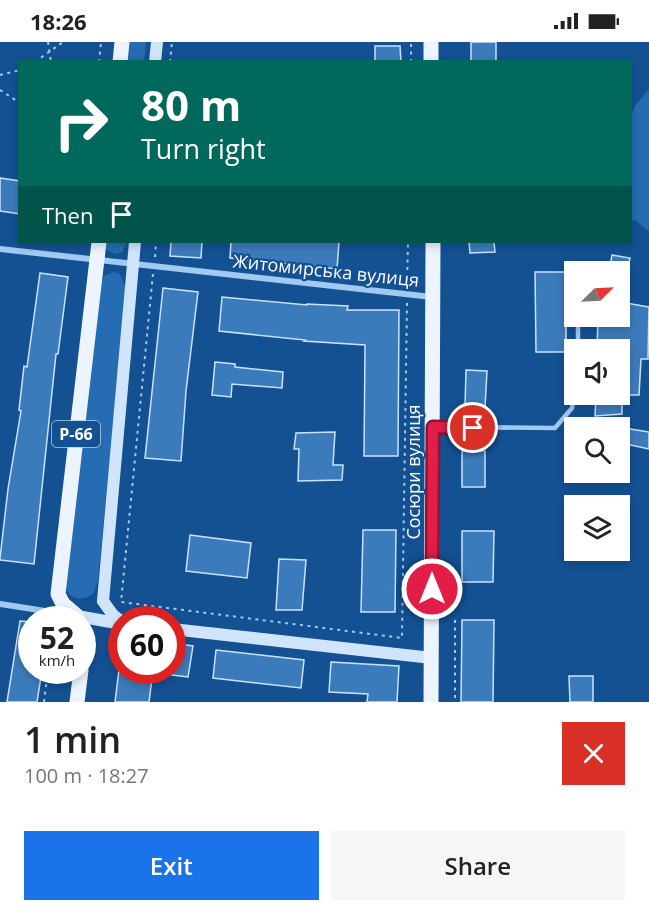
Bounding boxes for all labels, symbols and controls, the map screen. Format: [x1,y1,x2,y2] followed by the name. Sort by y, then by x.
[30,6,87,36] text: 18:26
[141,76,241,133] text: 80 m
[42,84,120,162] icon: right
[141,130,266,167] text: Turn right
[105,198,138,231] icon: arrive
[42,200,93,230] text: Then
[232,248,420,292] street label: Житомирська вулиця
[564,261,630,327] north arrow
[564,261,630,561] map controls
[564,339,630,405] button: sound
[447,402,498,453] pin
[401,404,425,540] street label: Сосюри вулиця
[456,411,489,444] icon: arrive
[564,417,630,483] button: search
[52,421,100,447] road number: Р-66
[564,495,630,561] button: layers
[400,557,464,621] position arrow
[108,606,186,684] speed limit sign: 60
[40,617,74,658] text: 52
[39,650,75,670] text: km/h
[24,715,121,764] text: 1 min
[562,722,625,785] button: close
[24,762,149,789] text: 100 m · 18:27
[24,831,319,900] button: Exit
[331,831,625,900] button: Share

